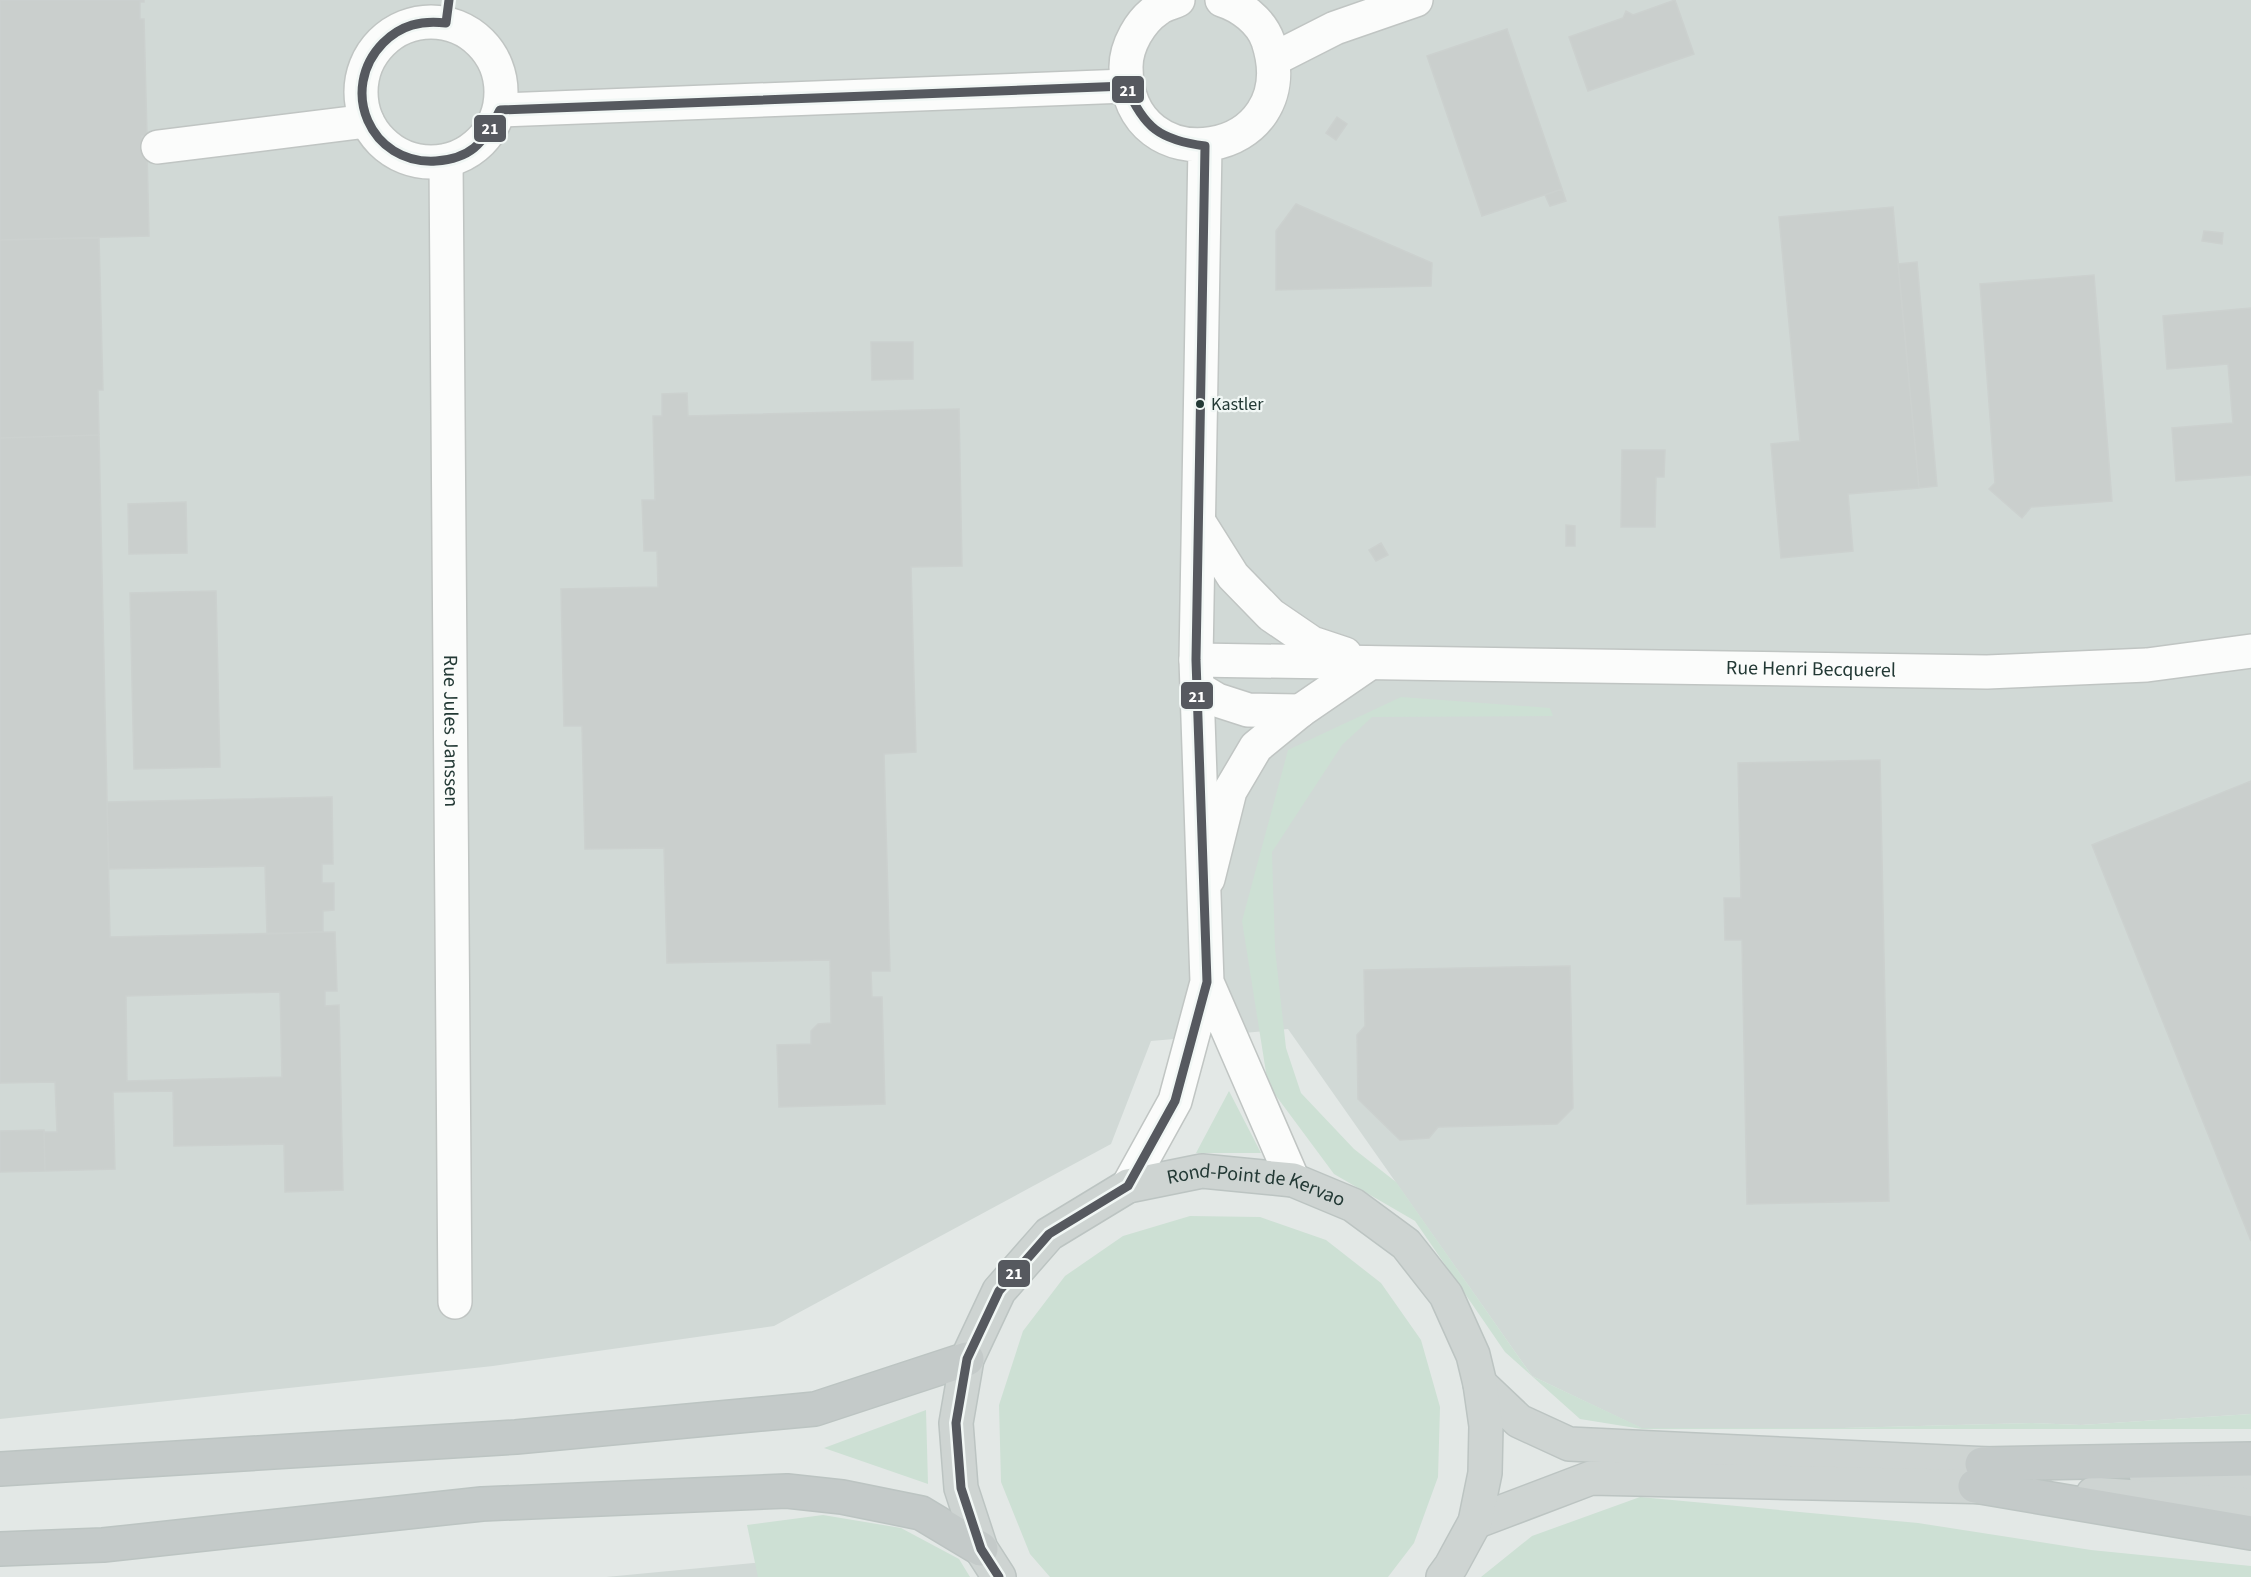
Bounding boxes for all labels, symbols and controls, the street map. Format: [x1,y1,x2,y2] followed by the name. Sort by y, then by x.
[1111,75,1145,104] line badge: 21
[1120,80,1136,102] text: 21
[473,114,507,143] line badge: 21
[482,118,498,140] text: 21
[1211,392,1264,417] place label: Kastler
[1194,398,1206,410] marker: Kastler
[1726,654,1896,685] street label: Rue Henri Becquerel
[436,655,465,807] street label: Rue Jules Janssen
[1180,681,1214,710] line badge: 21
[1189,686,1205,708] text: 21
[1164,1157,1349,1214] street label: Rond-Point de Kervao
[997,1259,1031,1288] line badge: 21
[1006,1263,1022,1285] text: 21

